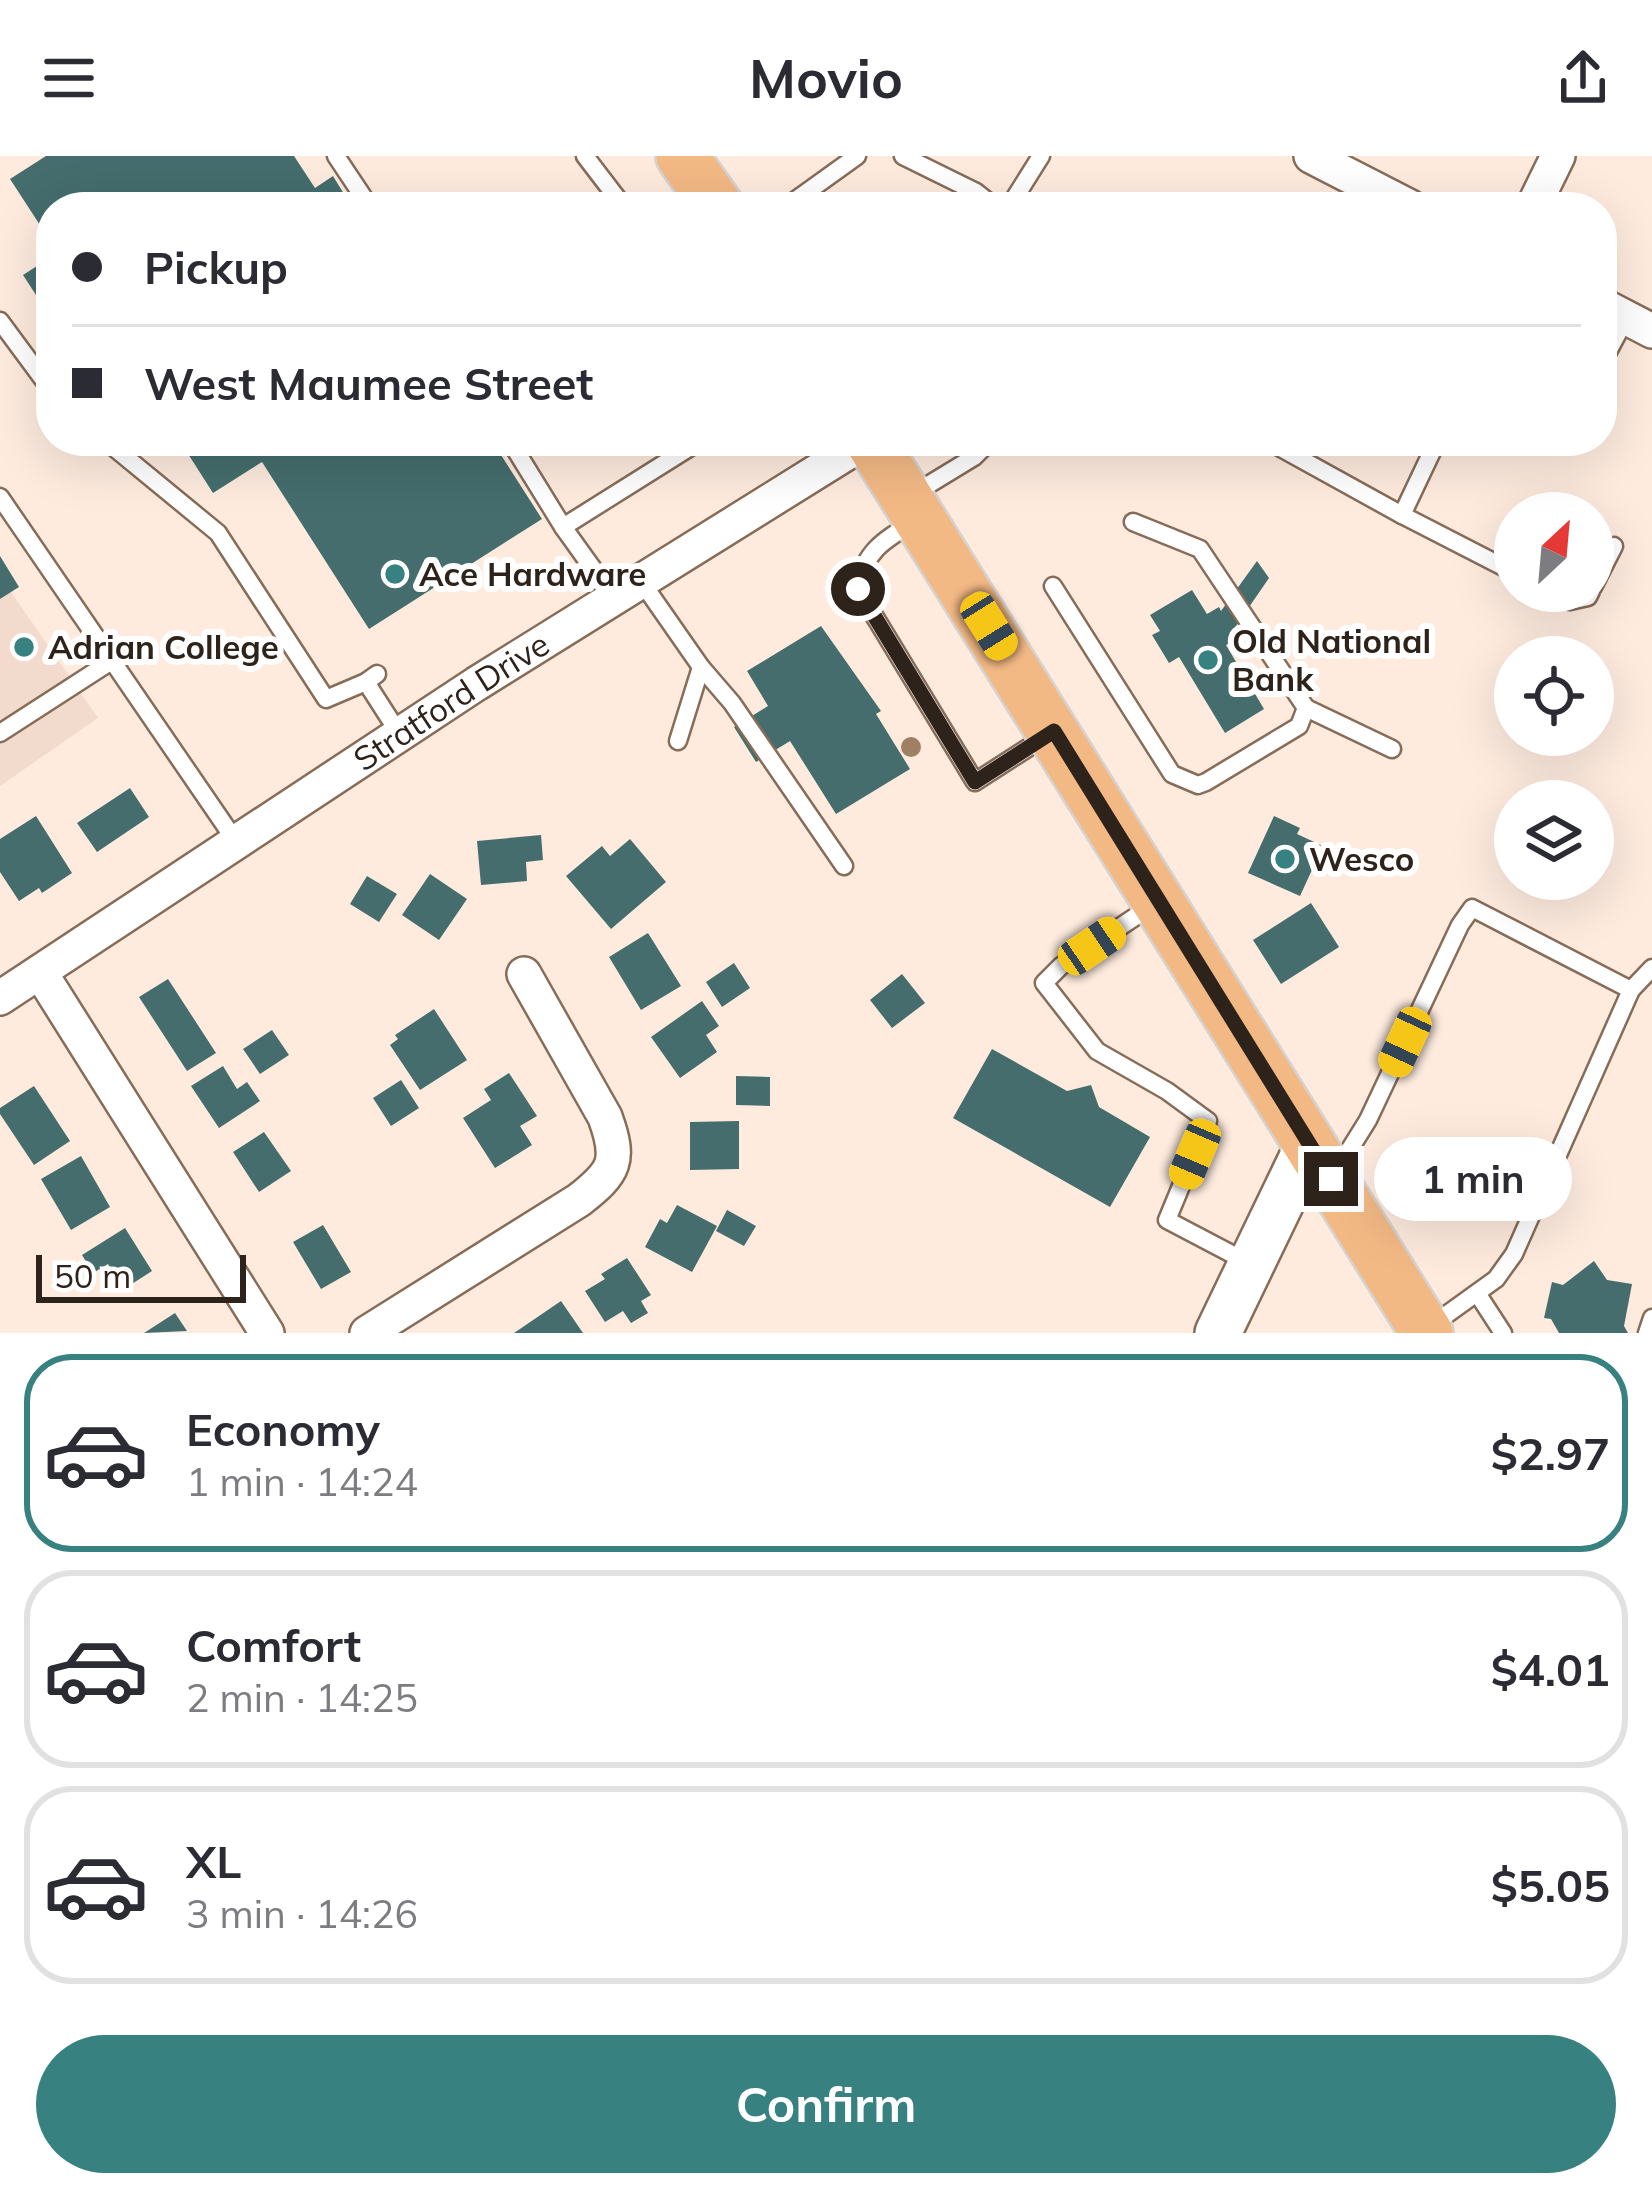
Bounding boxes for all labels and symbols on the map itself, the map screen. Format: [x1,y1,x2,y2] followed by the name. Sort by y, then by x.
[1494,492,1614,612] north arrow
[419,553,646,594] place label: Ace Hardware
[382,561,408,587] marker: Ace Hardware
[831,562,885,616] route start
[955,586,1023,666] car
[1232,620,1431,699] place label: Old National Bank
[345,623,556,779] street label: Stratford Drive
[48,626,279,667] place label: Adrian College
[11,634,37,660] marker: Adrian College
[1195,647,1221,673] marker: Old National Bank
[1309,838,1414,879] place label: Wesco
[1272,846,1298,872] marker: Wesco
[1052,911,1132,981] car
[1373,1002,1437,1082] car
[1164,1114,1226,1194] car
[1373,1137,1571,1221] callout: 1 min
[1304,1152,1358,1206] route end
[36,1249,246,1302] scale bar

